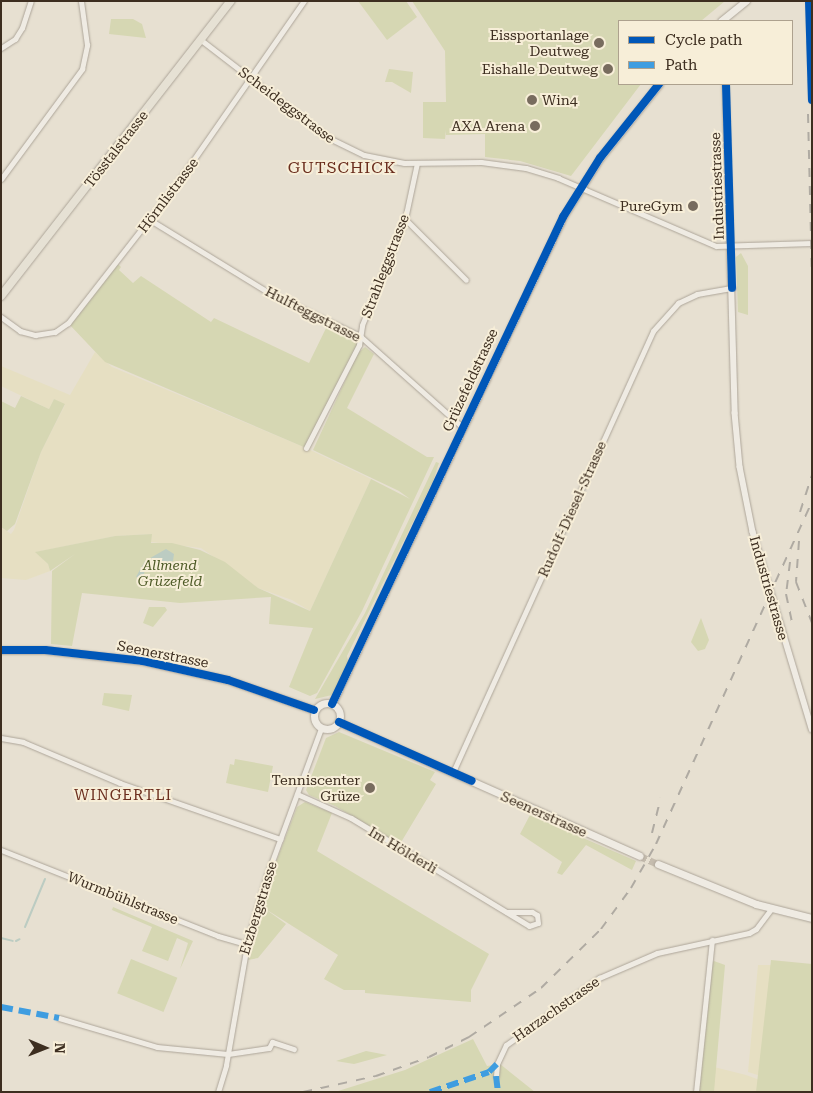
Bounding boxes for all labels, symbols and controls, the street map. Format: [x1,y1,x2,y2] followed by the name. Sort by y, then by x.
[618,20,793,85] legend
[490,27,589,59] place label: Eissportanlage Deutweg
[665,31,742,49] text: Cycle path
[593,37,605,49] marker: Eissportanlage Deutweg
[665,56,698,74] text: Path
[482,61,598,77] place label: Eishalle Deutweg
[235,63,339,147] street label: Scheideggstrasse
[602,63,614,75] marker: Eishalle Deutweg
[542,92,578,108] place label: Win4
[526,94,538,106] marker: Win4
[81,107,151,191] street label: Tösstalstrasse
[452,118,525,134] place label: AXA Arena
[529,120,541,132] marker: AXA Arena
[707,132,727,240] street label: Industriestrasse
[134,154,202,236] street label: Hörnlistrasse
[287,158,397,178] district label: GUTSCHICK
[620,198,683,214] place label: PureGym
[687,200,699,212] marker: PureGym
[357,212,413,320] street label: Strahleggstrasse
[262,283,364,345] street label: Hulfteggstrasse
[439,326,501,434] street label: Grüzefeldstrasse
[534,438,610,580] street label: Rudolf-Diesel-Strasse
[746,534,792,642] street label: Industriestrasse
[138,557,202,590] park label: Allmend Grüzefeld
[116,637,210,671] street label: Seenerstrasse
[272,772,360,804] place label: Tenniscenter Grüze
[364,782,376,794] marker: Tenniscenter Grüze
[73,787,173,805] district label: WINGERTLI
[498,787,590,841] street label: Seenerstrasse
[366,823,440,877] street label: Im Hölderli
[236,859,280,957] street label: Etzbergstrasse
[65,868,181,928] street label: Wurmbühlstrasse
[510,973,602,1045] street label: Harzachstrasse
[20,1023,70,1073] north arrow
[52,1043,68,1054] text: N

